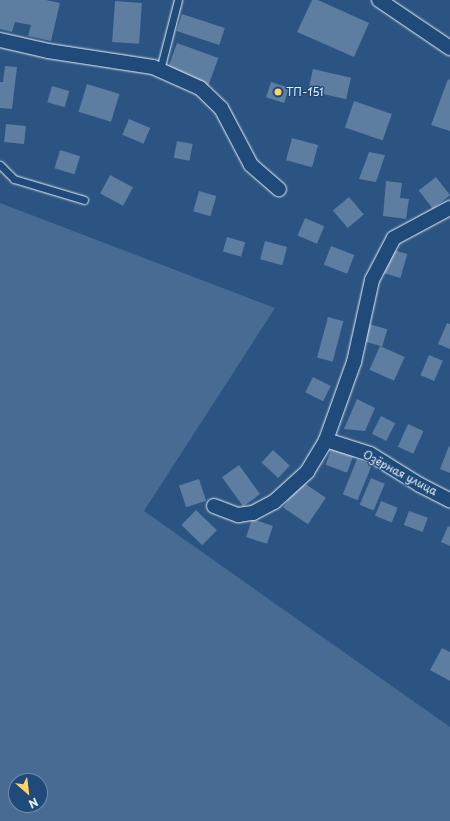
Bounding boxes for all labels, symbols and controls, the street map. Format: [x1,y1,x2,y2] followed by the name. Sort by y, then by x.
[286,85,323,99] place label: ТП-151
[273,87,283,97] marker: ТП-151
[360,448,440,498] street label: Озёрная улица
[8,773,48,813] north arrow
[26,794,41,813] text: N

